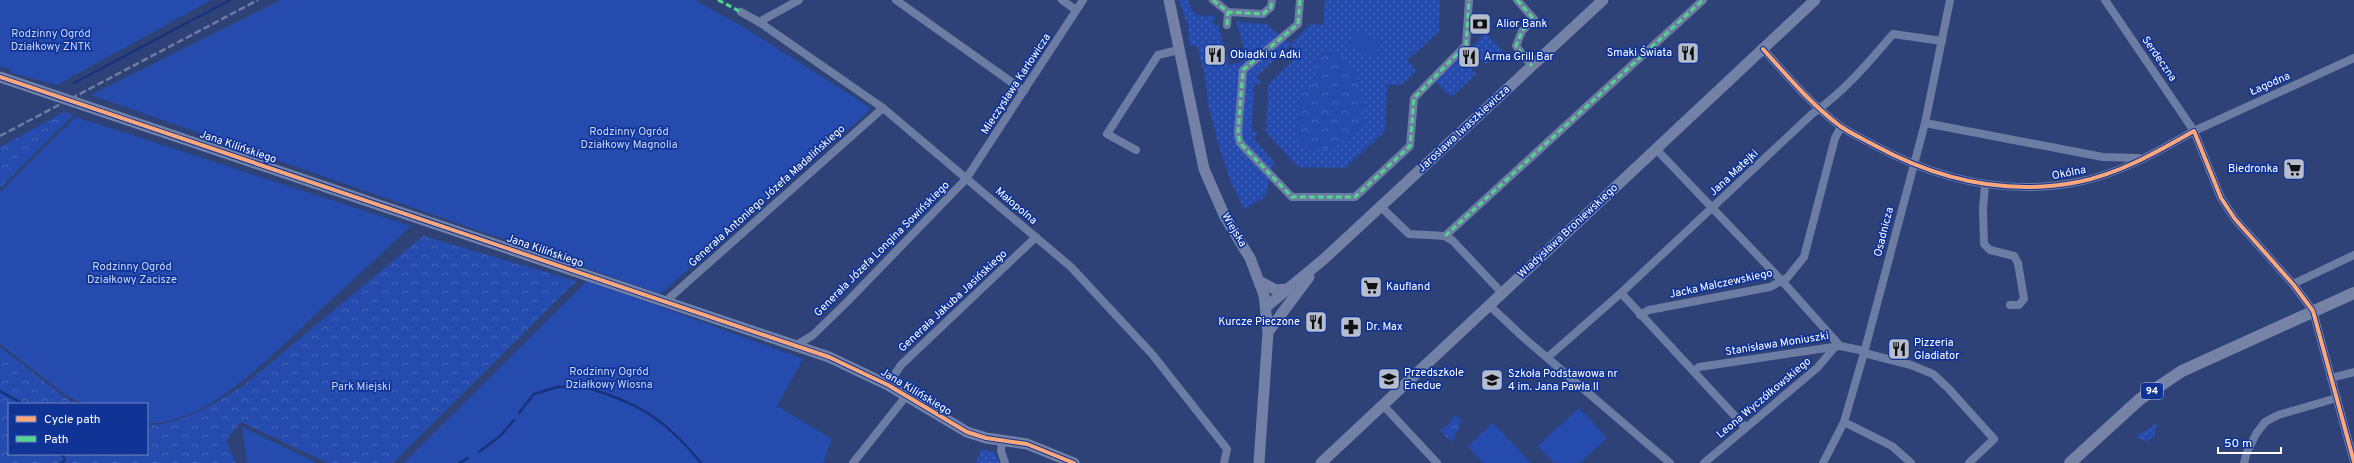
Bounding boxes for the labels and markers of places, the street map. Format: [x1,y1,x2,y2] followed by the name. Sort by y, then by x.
[1467,11,1493,37] bank icon: Alior Bank
[1496,17,1548,31] place label: Alior Bank
[1675,40,1701,66] restaurant icon: Smaki Świata
[1202,42,1228,68] restaurant icon: Obiadki u Adki
[1456,44,1482,70] restaurant icon: Arma Grill Bar
[1607,45,1672,60] place label: Smaki Świata
[1230,48,1301,62] place label: Obiadki u Adki
[1484,50,1555,64] place label: Arma Grill Bar
[2281,156,2307,182] supermarket icon: Biedronka
[2228,162,2278,176] place label: Biedronka
[1358,274,1384,300] supermarket icon: Kaufland
[1386,280,1430,294] place label: Kaufland
[1303,309,1329,335] restaurant icon: Kurcze Pieczone
[1338,314,1364,340] pharmacy icon: Dr. Max
[1218,315,1300,329] place label: Kurcze Pieczone
[1366,320,1403,334] place label: Dr. Max
[1886,336,1912,362] restaurant icon: Pizzeria Gladiator
[1914,336,1960,363] place label: Pizzeria Gladiator
[1376,366,1402,392] school or university icon: Przedszkole Enedue
[1404,366,1464,393] place label: Przedszkole Enedue
[1479,367,1505,393] school or university icon: Szkoła Podstawowa nr 4 im. Jana Pawła II
[1508,367,1619,394] place label: Szkoła Podstawowa nr 4 im. Jana Pawła II

